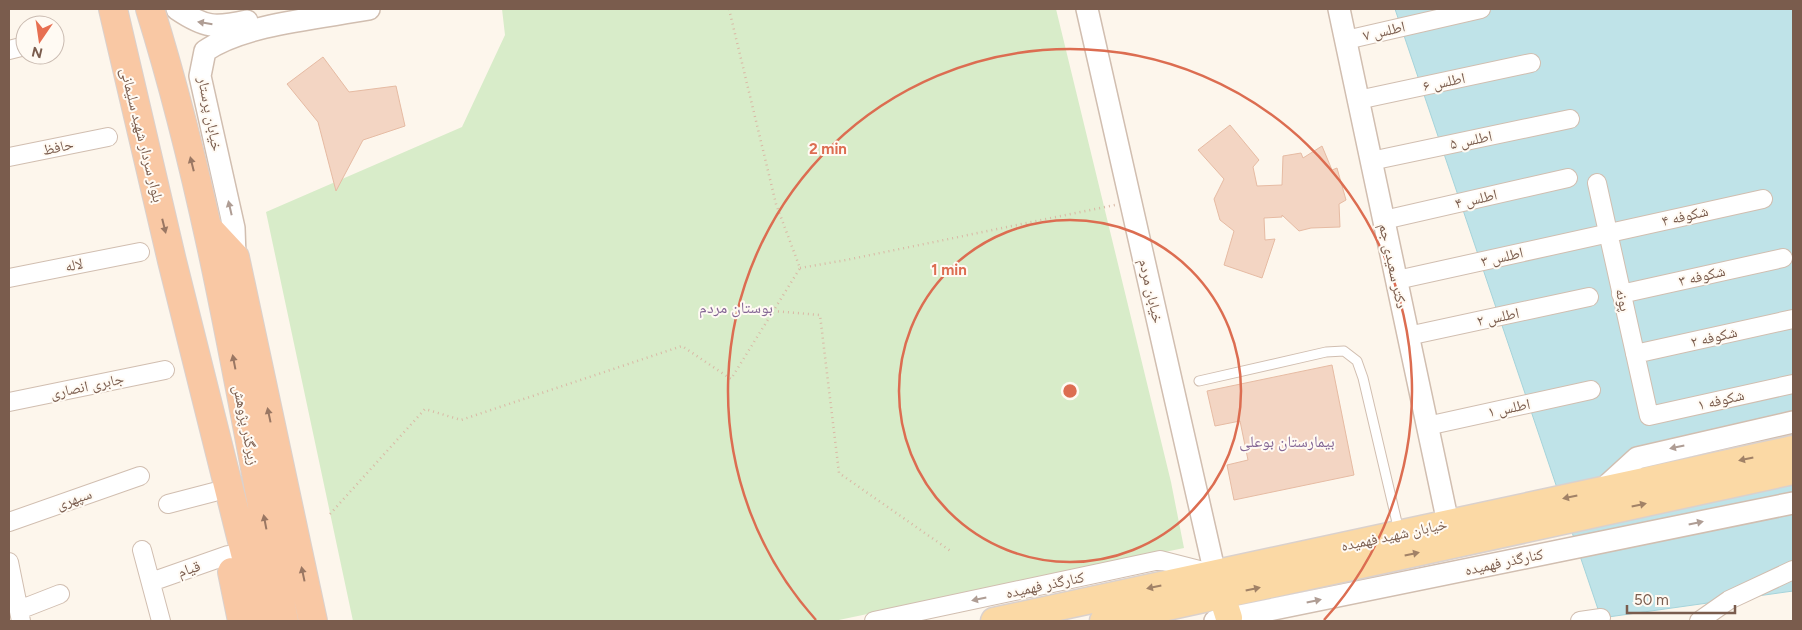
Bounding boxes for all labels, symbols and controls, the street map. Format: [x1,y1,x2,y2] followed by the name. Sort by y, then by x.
[15,15,65,65] north arrow
[1361,17,1407,46] street label: اطلس ۷
[196,19,212,27] one-way arrow
[30,43,44,62] text: N
[116,66,167,204] street label: بلوار سردار شهید سلیمانی
[1421,69,1467,96] street label: اطلس ۶
[193,74,226,153] street label: خیابان پرستار
[1448,127,1494,154] street label: اطلس ۵
[41,135,76,159] street label: حافظ
[809,140,847,158] text: 2 min
[188,157,196,172] one-way arrow
[1453,185,1499,214] street label: اطلس ۴
[226,201,234,216] one-way arrow
[1660,202,1710,230] street label: شکوفه ۴
[160,219,168,234] one-way arrow
[1374,222,1411,310] street label: دکتر سعیدی جم
[1479,243,1525,272] street label: اطلس ۳
[64,254,84,276] street label: لاله
[1134,257,1167,326] street label: خیابان مردم
[931,261,967,279] text: 1 min
[1677,262,1727,290] street label: شکوفه ۳
[1612,287,1634,313] street label: پونه
[699,298,773,318] district label: بوستان مردم
[1475,304,1521,331] street label: اطلس ۲
[1689,323,1739,351] street label: شکوفه ۲
[229,354,237,370] one-way arrow
[49,369,126,404] street label: جابری انصاری
[1061,382,1079,400] centre of rings
[228,384,263,467] street label: زیرگذر پژوهش
[1696,386,1746,414] street label: شکوفه ۱
[1486,395,1532,422] street label: اطلس ۱
[264,406,272,422] one-way arrow
[1239,432,1335,452] district label: بیمارستان بوعلی
[1670,443,1685,451] one-way arrow
[1738,455,1753,463] one-way arrow
[54,485,95,514] street label: سپهری
[1561,493,1577,501] one-way arrow
[1631,500,1647,508] one-way arrow
[260,513,268,529] one-way arrow
[1339,515,1449,556] street label: خیابان شهید فهمیده
[1689,518,1705,526] one-way arrow
[1463,545,1545,579] street label: کنارگذر فهمیده
[1404,550,1419,558] one-way arrow
[175,557,203,582] street label: قیام
[299,566,307,581] one-way arrow
[1004,568,1086,602] street label: کنارگذر فهمیده
[1627,582,1734,614] scale bar
[1147,583,1162,591] one-way arrow
[1246,585,1261,593] one-way arrow
[1634,591,1669,609] text: 50 m
[972,595,987,603] one-way arrow
[1307,597,1322,605] one-way arrow

